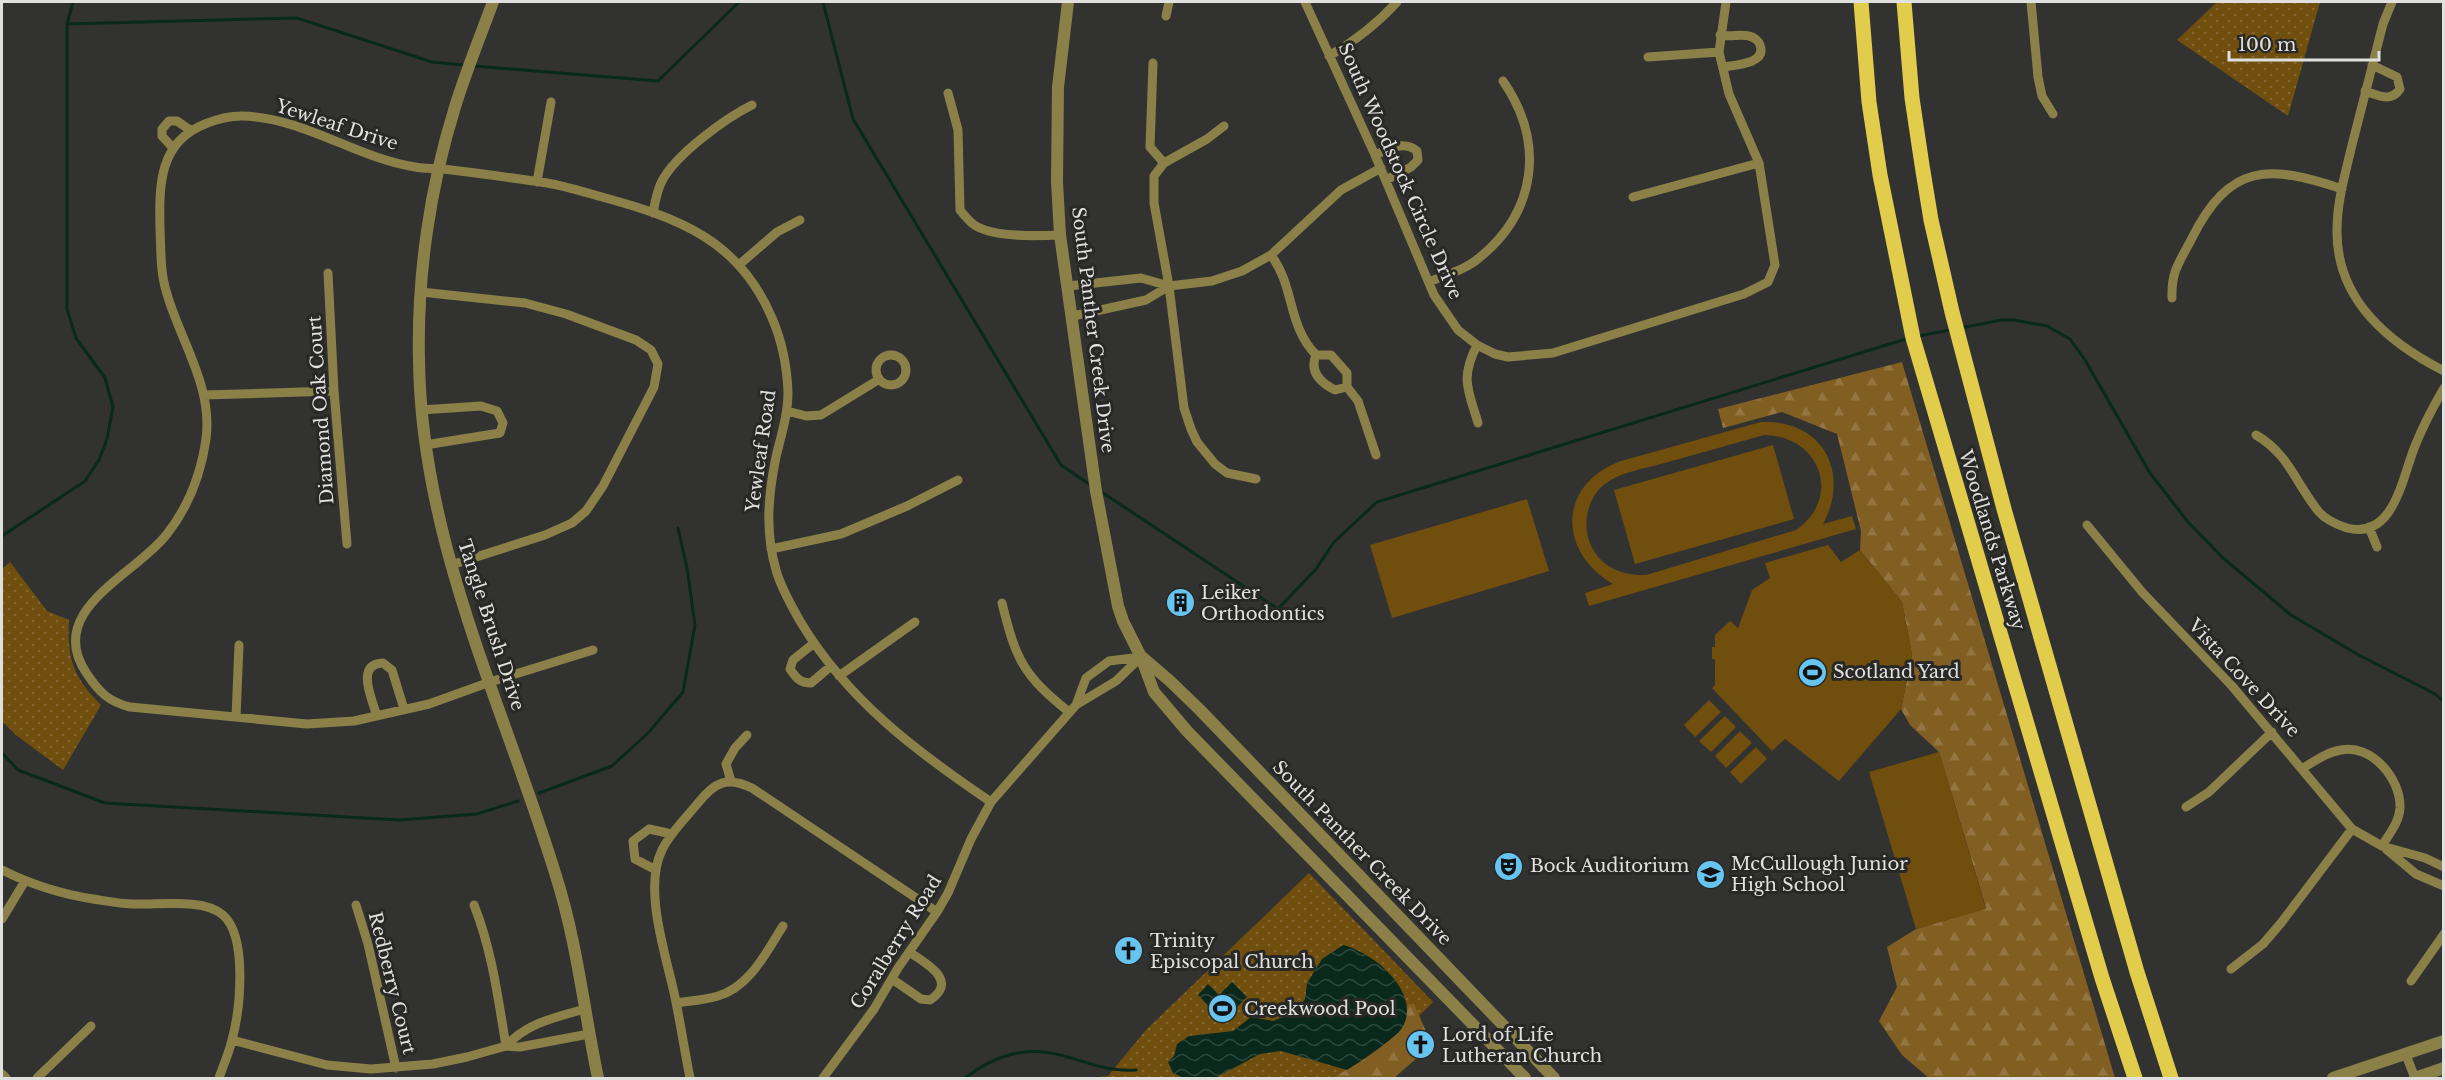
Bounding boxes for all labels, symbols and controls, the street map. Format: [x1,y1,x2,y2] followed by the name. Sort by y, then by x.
[2229,24,2379,62] scale bar
[2238,34,2296,56] text: 100 m
[1333,39,1467,303] street label: South Woodstock Circle Drive
[272,95,401,155] street label: Yewleaf Drive
[1067,206,1119,454] street label: South Panther Creek Drive
[303,315,339,505] street label: Diamond Oak Court
[741,388,780,515] street label: Yewleaf Road
[1954,446,2030,633] street label: Woodlands Parkway
[453,537,529,713] street label: Tangle Brush Drive
[1201,582,1325,625] place label: Leiker Orthodontics
[1164,587,1196,619] building icon: Leiker Orthodontics
[2183,614,2304,742] street label: Vista Cove Drive
[1796,656,1828,688] sports icon: Scotland Yard
[1833,661,1960,683] place label: Scotland Yard
[1268,756,1456,950] street label: South Panther Creek Drive
[1493,850,1525,882] theatre icon: Bock Auditorium
[1731,853,1908,896] place label: McCullough Junior High School
[1530,855,1689,877] place label: Bock Auditorium
[1694,858,1726,890] school or university icon: McCullough Junior High School
[846,871,946,1013] street label: Coralberry Road
[364,910,420,1056] street label: Redberry Court
[1150,930,1314,973] place label: Trinity Episcopal Church
[1113,935,1145,967] church icon: Trinity Episcopal Church
[1207,993,1239,1025] sports icon: Creekwood Pool
[1244,998,1396,1020] place label: Creekwood Pool
[1442,1024,1602,1067] place label: Lord of Life Lutheran Church
[1405,1029,1437,1061] church icon: Lord of Life Lutheran Church

